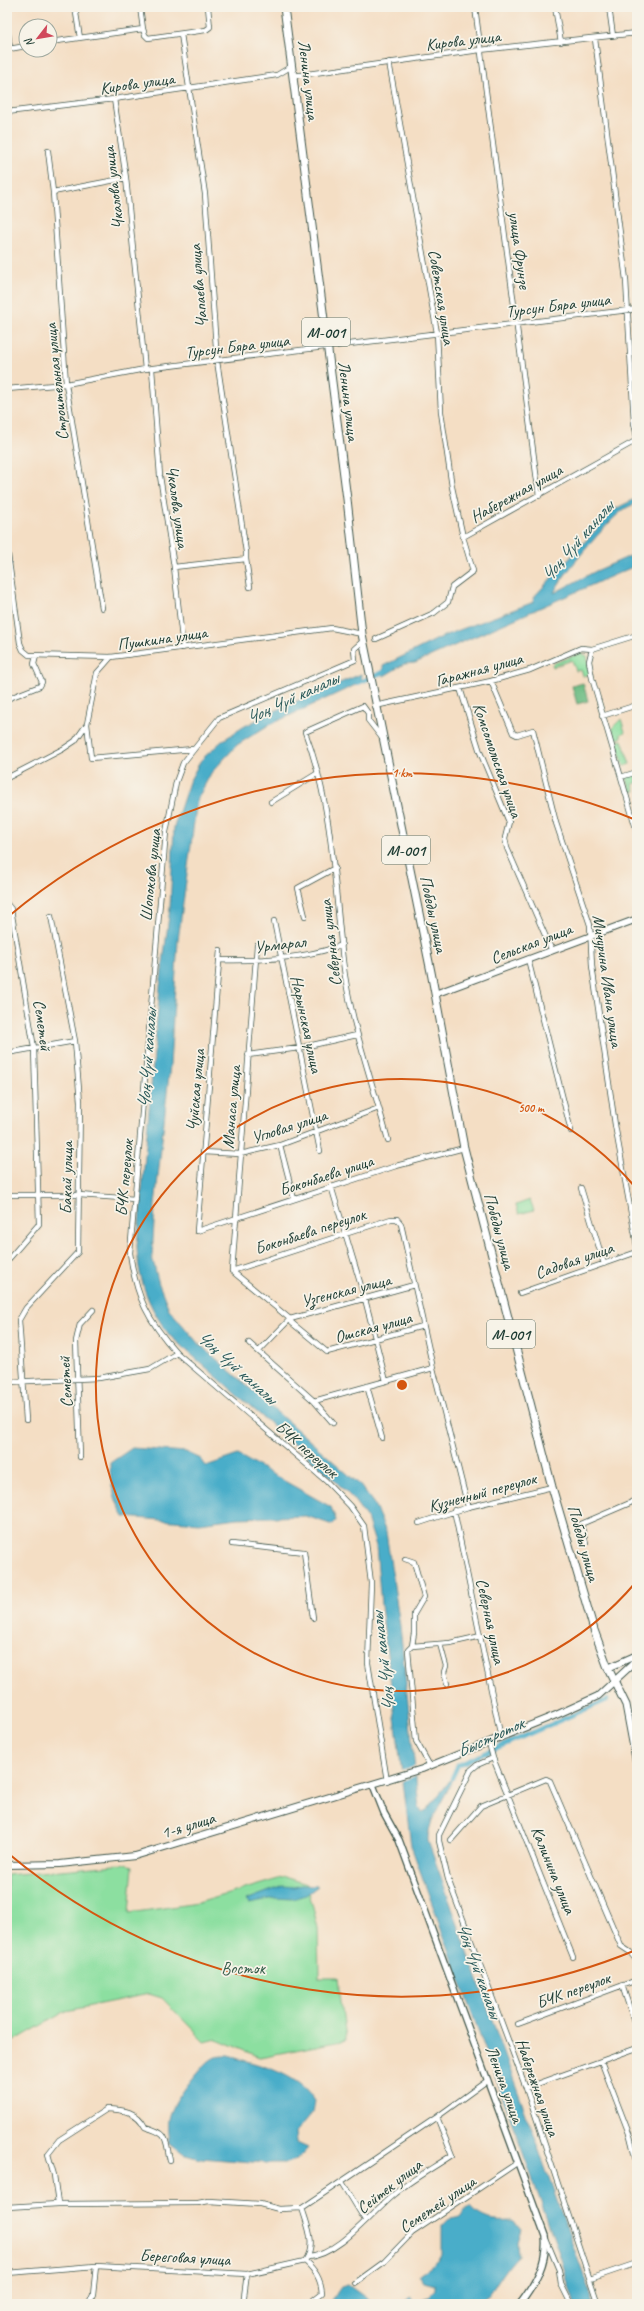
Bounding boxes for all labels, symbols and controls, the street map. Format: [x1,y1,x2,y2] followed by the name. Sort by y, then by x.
[18,18,58,58] north arrow
[425,25,503,55] street label: Кирова улица
[21,35,37,50] text: N
[293,39,324,123] street label: Ленина улица
[99,68,178,99] street label: Кирова улица
[98,143,129,230] street label: Чкалова улица
[503,209,536,292] street label: улица Фрунзе
[184,242,213,328] street label: Чапаева улица
[424,248,460,348] street label: Советская улица
[505,288,613,322] street label: Турсун Бяра улица
[302,318,350,346] road number: М-001
[40,321,73,442] street label: Строительная улица
[184,329,292,363] street label: Турсун Бяра улица
[333,360,364,444] street label: Ленина улица
[467,459,567,527] street label: Набережная улица
[161,465,194,552] street label: Чкалова улица
[536,494,620,586] water label: Чоң Чүй каналы
[116,622,210,655] street label: Пушкина улица
[433,647,527,691] street label: Гаражная улица
[242,666,345,729] water label: Чоң Чүй каналы
[468,700,527,821] street label: Комсомольская улица
[392,765,413,781] text: 1 km
[135,826,166,922] street label: Шопокова улица
[382,836,430,864] road number: М-001
[415,874,452,957] street label: Победы улица
[315,897,346,987] street label: Северная улица
[588,913,627,1051] street label: Мичурина Ивана улица
[487,918,577,969] street label: Сельская улица
[253,931,308,958] street label: Урмарал
[286,973,327,1076] street label: Нарынская улица
[29,998,57,1053] street label: Семетей
[133,1005,162,1109] water label: Чоң Чүй каналы
[181,1047,210,1132] street label: Чуйская улица
[217,1063,246,1149] street label: Манаса улица
[518,1100,545,1116] text: 500 m
[249,1104,331,1149] street label: Угловая улица
[111,1137,138,1217] street label: БЧК переулок
[55,1139,78,1215] street label: Бакай улица
[277,1150,377,1201] street label: Боконбаева улица
[479,1191,520,1274] street label: Победы улица
[252,1203,370,1259] street label: Боконбаева переулок
[532,1237,618,1284] street label: Садовая улица
[299,1269,395,1313] street label: Узгенская улица
[332,1307,415,1348] street label: Ошская улица
[487,1320,535,1348] road number: М-001
[193,1326,284,1411] water label: Чоң Чүй каналы
[54,1355,77,1408] street label: Семетей
[395,1378,409,1392] centre of rings
[271,1416,344,1484] street label: БЧК переулок
[426,1468,540,1518] street label: Кузнечный переулок
[563,1503,605,1586] street label: Победы улица
[471,1576,510,1667] street label: Северная улица
[366,1608,400,1713] water label: Чоң Чүй каналы
[453,1711,530,1762] water label: Быстроток
[159,1807,219,1844] street label: 1-я улица
[526,1823,581,1918] street label: Калинина улица
[452,1919,508,2024] water label: Чоң Чүй каналы
[221,1958,267,1979] park label: Восток
[534,1967,614,2013] street label: БЧК переулок
[511,2036,564,2140] street label: Набережная улица
[481,2043,529,2128] street label: Ленина улица
[352,2153,427,2218] street label: Сейтек улица
[395,2170,481,2238] street label: Семетей улица
[139,2245,232,2270] street label: Береговая улица

